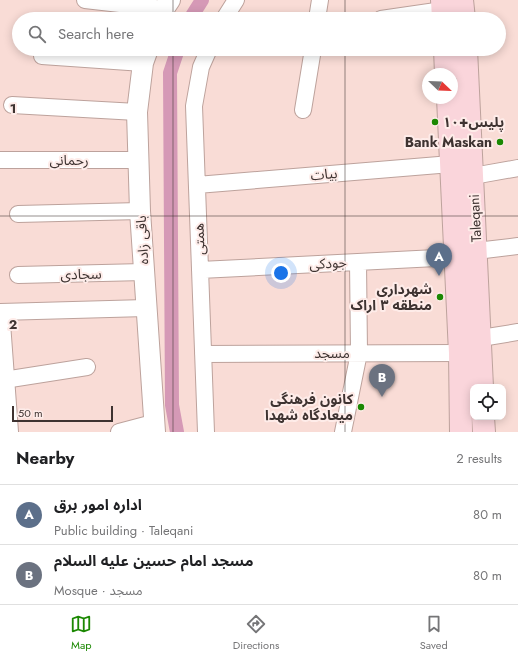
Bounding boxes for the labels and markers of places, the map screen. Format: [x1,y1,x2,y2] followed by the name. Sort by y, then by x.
[443,112,504,132] place label: پلیس+۱۰
[430,117,440,127] marker: پلیس+۱۰
[405,132,492,152] place label: Bank Maskan
[495,137,505,147] marker: Bank Maskan
[426,243,452,276] pin: A
[350,279,432,315] place label: شهرداری منطقه ۳ اراک
[435,292,445,302] marker: شهرداری منطقه ۳ اراک
[369,364,395,397] pin: B
[265,389,354,425] place label: کانون فرهنگی میعادگاه شهدا
[356,402,366,412] marker: کانون فرهنگی میعادگاه شهدا

